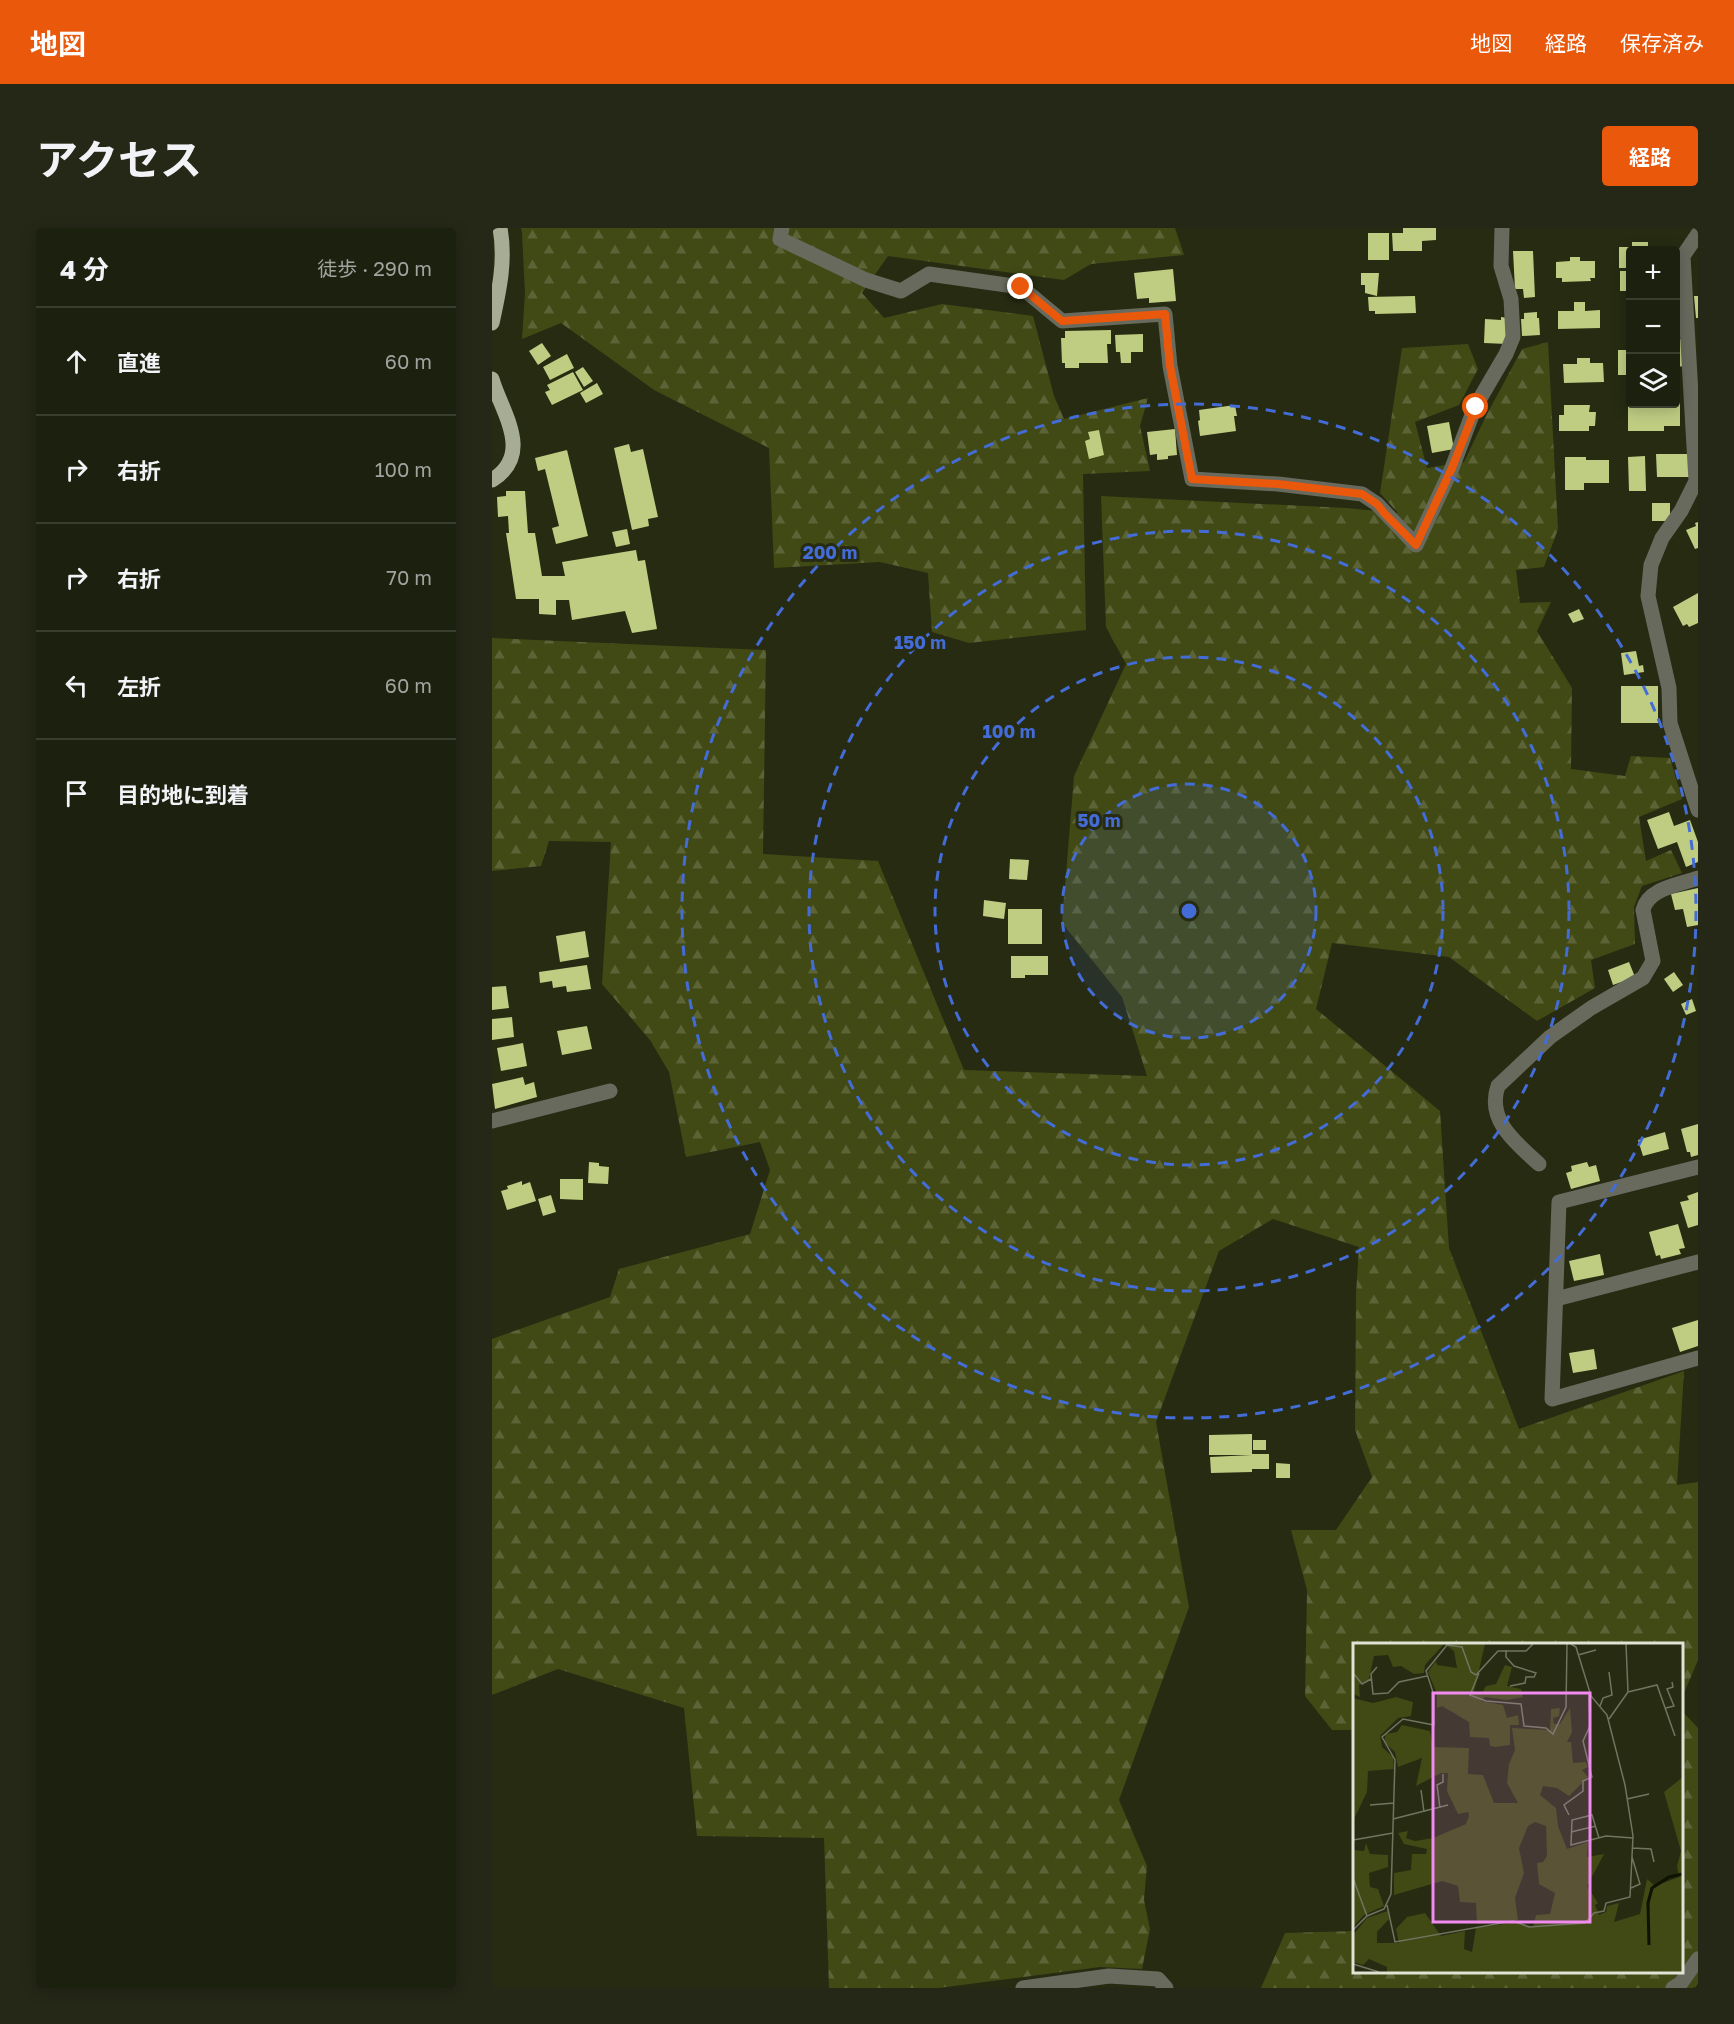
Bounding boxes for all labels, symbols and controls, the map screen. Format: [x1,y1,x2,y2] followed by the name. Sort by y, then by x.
[30,27,86,60] text: 地図
[1470,30,1512,56] text: 地図
[1545,30,1587,56] text: 経路
[1620,30,1704,56] text: 保存済み
[1602,126,1698,186] button: 経路
[36,134,202,184] text: アクセス
[1626,246,1680,408] map controls
[1626,246,1680,300] button: +
[60,254,109,285] text: 4 分
[317,256,432,280] text: 徒歩 · 290 m
[1007,273,1033,299] route end
[1626,300,1680,354] button: −
[60,345,93,378] icon: ahead
[117,349,161,376] text: 直進
[385,349,432,373] text: 60 m
[1626,354,1680,408] button: layers
[1462,393,1488,419] route start
[60,453,93,486] icon: right
[117,457,161,484] text: 右折
[375,457,432,481] text: 100 m
[803,541,857,563] text: 200 m
[60,561,93,594] icon: right
[117,565,161,592] text: 右折
[386,565,432,589] text: 70 m
[894,631,946,653] text: 150 m
[60,669,93,702] icon: left
[117,673,161,700] text: 左折
[385,673,432,697] text: 60 m
[983,720,1035,742] text: 100 m
[60,777,93,810] icon: arrive
[117,781,249,808] text: 目的地に到着
[1078,809,1120,831] text: 50 m
[1179,901,1199,921] centre of rings
[1353,1643,1683,1973] inset map

